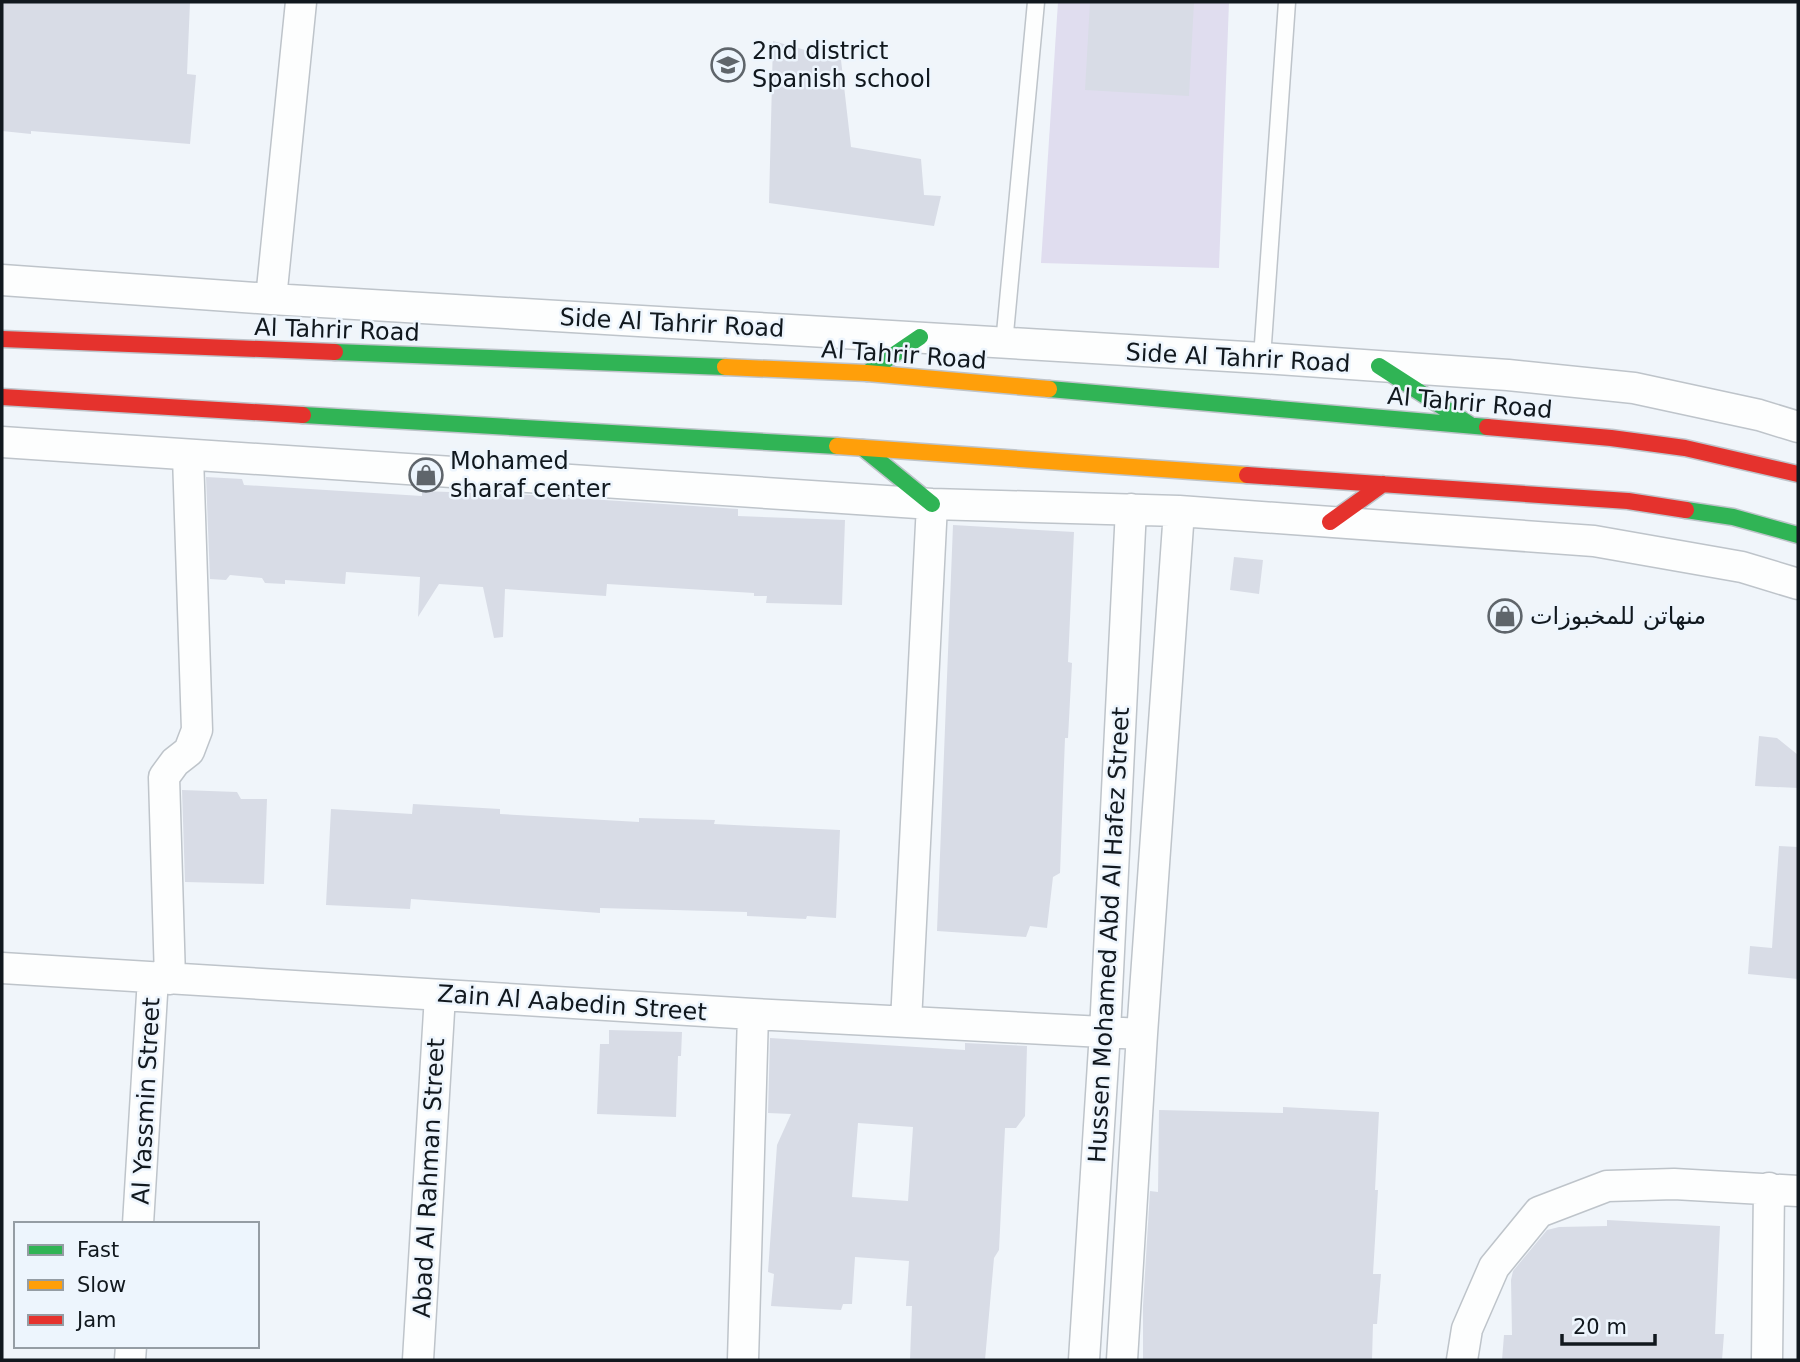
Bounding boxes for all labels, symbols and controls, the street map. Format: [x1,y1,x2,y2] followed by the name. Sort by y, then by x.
[752,37,931,93] place label: 2nd district Spanish school
[709,46,747,84] school or university icon: 2nd district Spanish school
[559,303,785,343] street label: Side Al Tahrir Road
[254,313,420,347] street label: Al Tahrir Road
[820,335,988,375] street label: Al Tahrir Road
[1125,338,1351,378] street label: Side Al Tahrir Road
[1386,382,1554,424] street label: Al Tahrir Road
[450,447,610,503] place label: Mohamed sharaf center
[407,456,445,494] shop icon: Mohamed sharaf center
[1486,597,1524,635] shop icon: منهاتن للمخبوزات
[1530,602,1706,630] place label: منهاتن للمخبوزات
[1083,706,1135,1164] street label: Hussen Mohamed Abd Al Hafez Street
[436,980,708,1026] street label: Zain Al Aabedin Street
[127,997,165,1205] street label: Al Yassmin Street
[408,1038,450,1318] street label: Abad Al Rahman Street
[14,1222,259,1348] legend
[77,1238,119,1262] text: Fast
[77,1273,126,1297] text: Slow
[1562,1302,1655,1346] scale bar
[75,1308,117,1332] text: Jam
[1573,1315,1627,1339] text: 20 m

